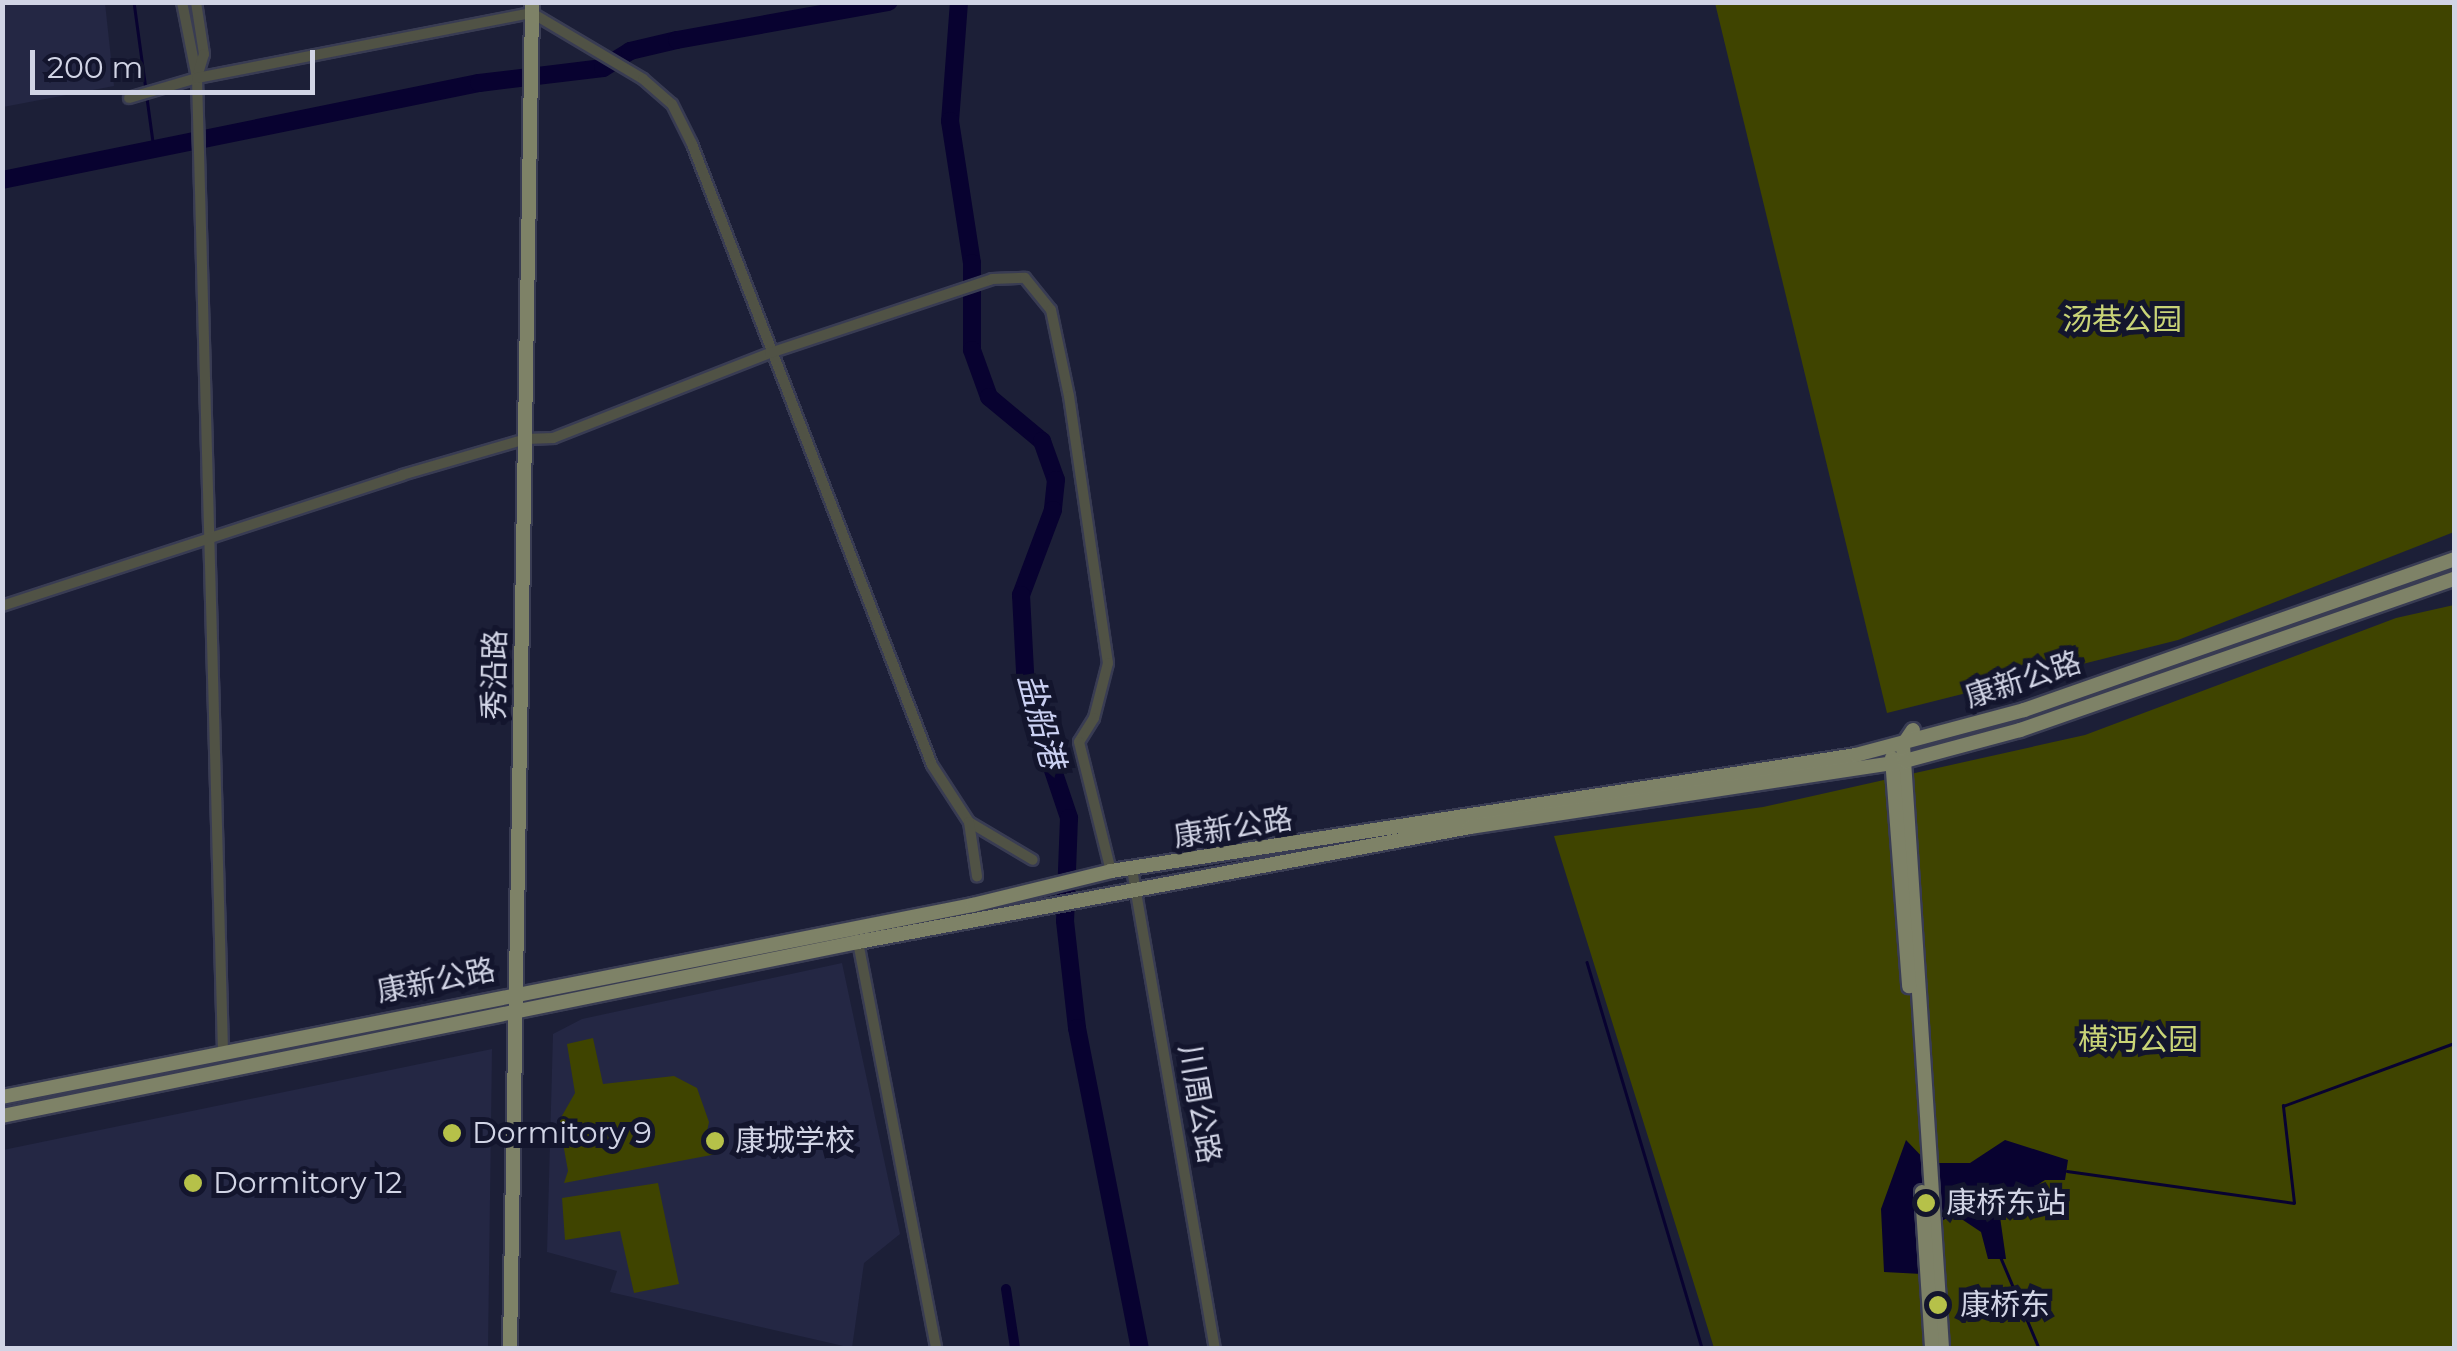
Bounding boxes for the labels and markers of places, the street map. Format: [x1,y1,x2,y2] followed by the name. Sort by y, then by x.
[472,1115,652,1151] place label: Dormitory 9
[441,1122,463,1144] marker: Dormitory 9
[735,1123,855,1159] place label: 康城学校
[704,1130,726,1152] marker: 康城学校
[213,1165,402,1201] place label: Dormitory 12
[182,1172,204,1194] marker: Dormitory 12
[1946,1185,2066,1221] place label: 康桥东站
[1915,1192,1937,1214] marker: 康桥东站
[1960,1287,2050,1323] place label: 康桥东
[1925,1292,1951,1318] marker: 康桥东

